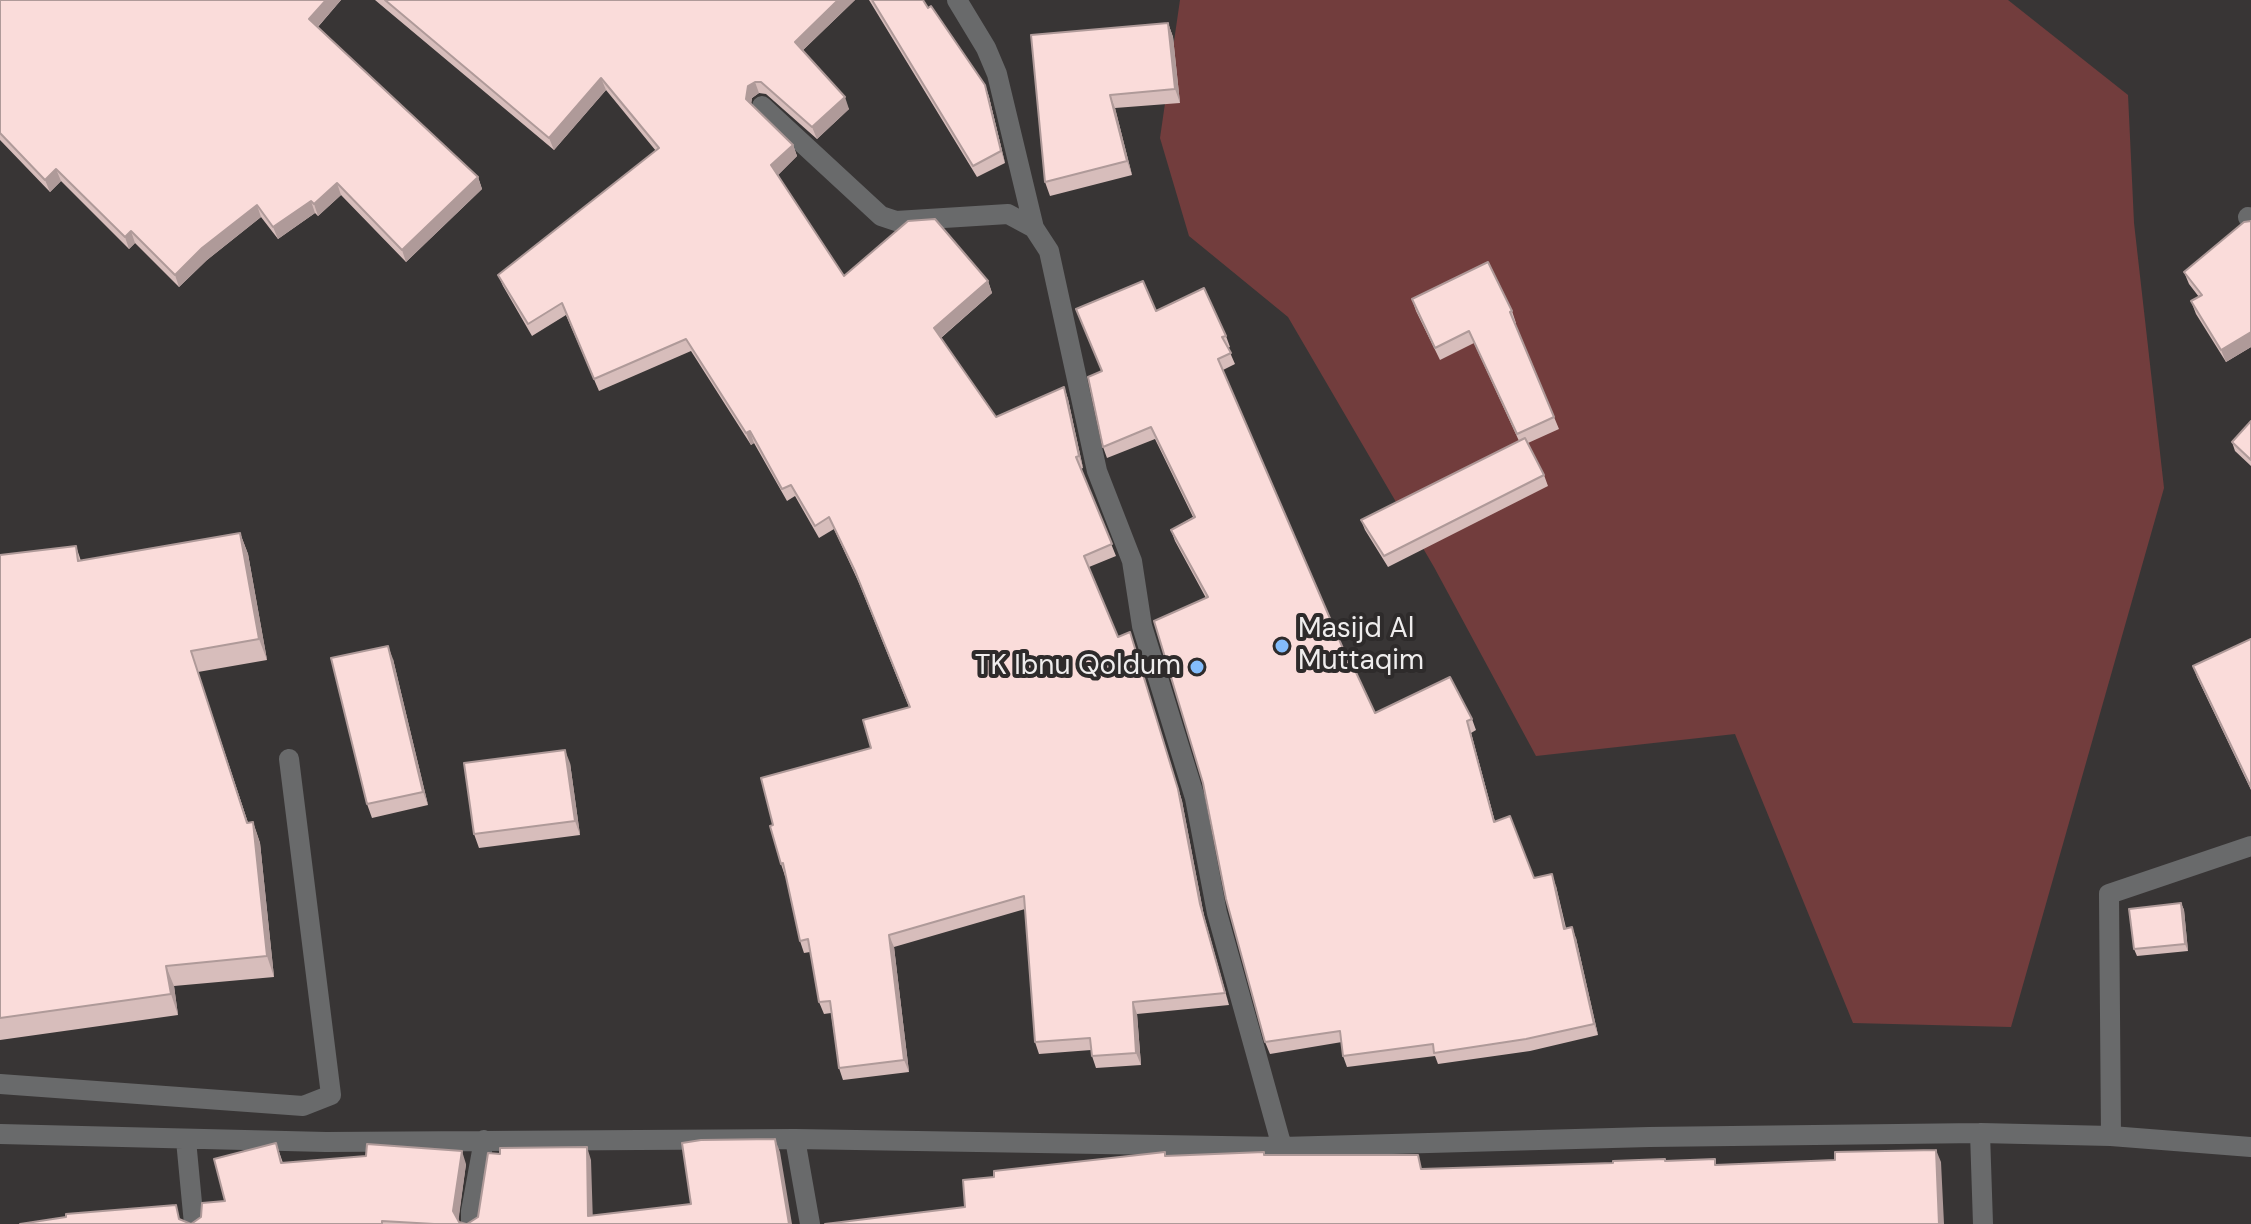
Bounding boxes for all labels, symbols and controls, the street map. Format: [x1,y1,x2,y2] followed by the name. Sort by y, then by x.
[1298,613,1424,679] place label: Masijd Al Muttaqim
[1273,637,1291,655] marker: Masijd Al Muttaqim
[975,650,1181,684] place label: TK Ibnu Qoldum
[1188,658,1206,676] marker: TK Ibnu Qoldum

